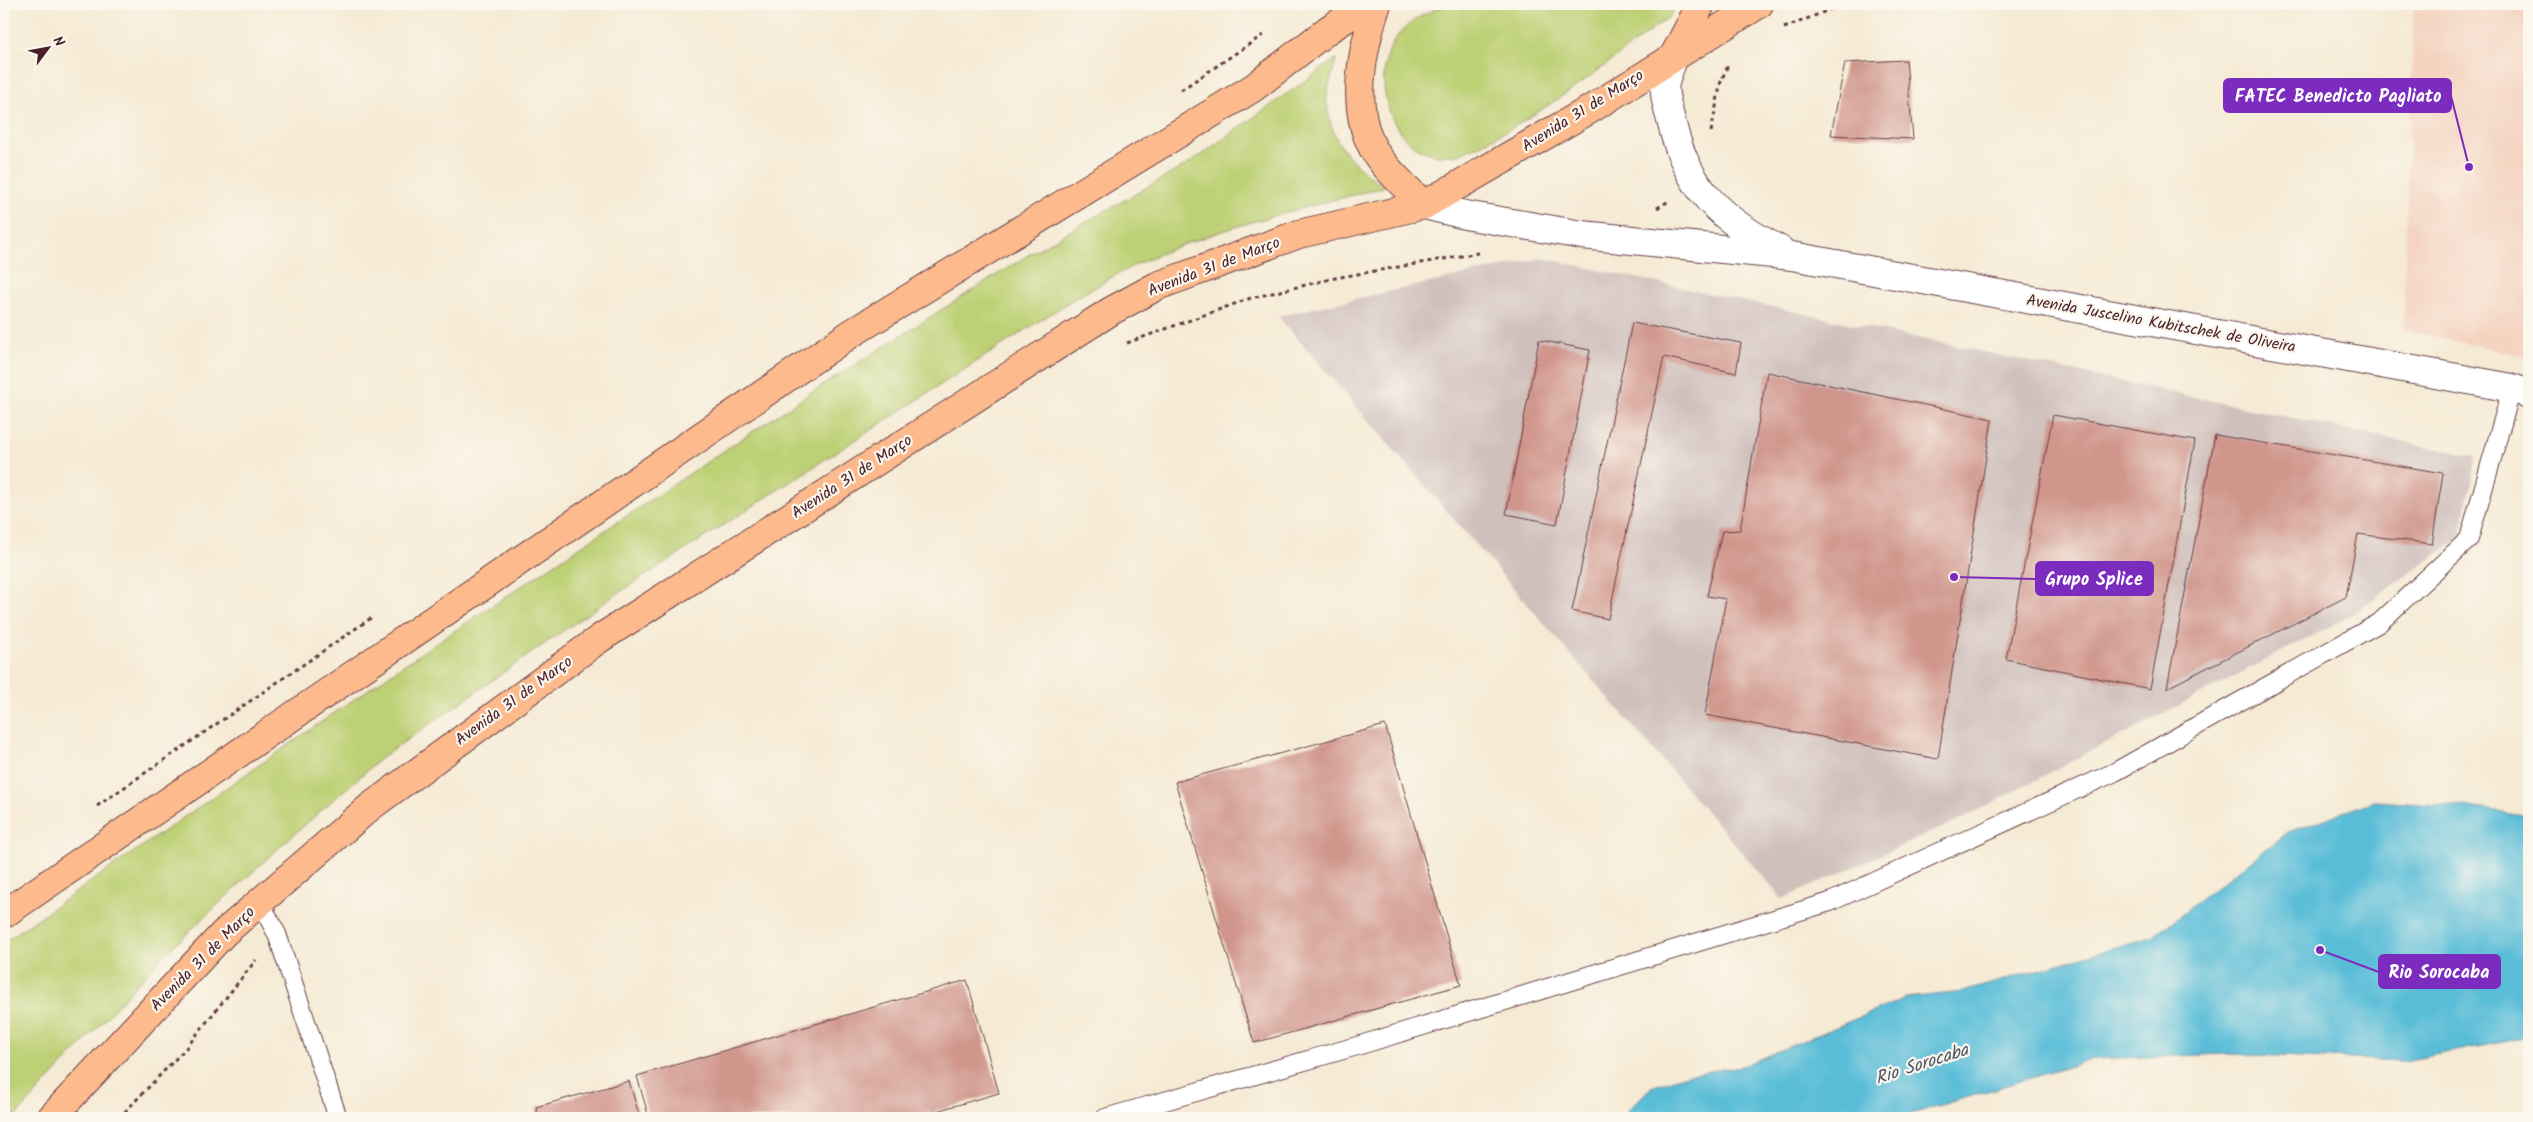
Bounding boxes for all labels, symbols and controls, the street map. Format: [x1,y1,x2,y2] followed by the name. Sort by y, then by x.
[22,22,72,72] north arrow
[47,32,70,51] text: N
[1517,63,1649,159] street label: Avenida 31 de Março
[2224,79,2451,112] callout: FATEC Benedicto Pagliato
[2235,83,2441,112] text: FATEC Benedicto Pagliato
[1144,230,1284,304] street label: Avenida 31 de Março
[2024,288,2298,360] street label: Avenida Juscelino Kubitschek de Oliveira
[787,428,917,526] street label: Avenida 31 de Março
[2036,562,2153,595] callout: Grupo Splice
[2045,566,2143,595] text: Grupo Splice
[450,650,578,752] street label: Avenida 31 de Março
[145,901,261,1017] street label: Avenida 31 de Março
[2379,955,2500,988] callout: Rio Sorocaba
[2389,959,2489,988] text: Rio Sorocaba
[1872,1036,1974,1094] water label: Rio Sorocaba

